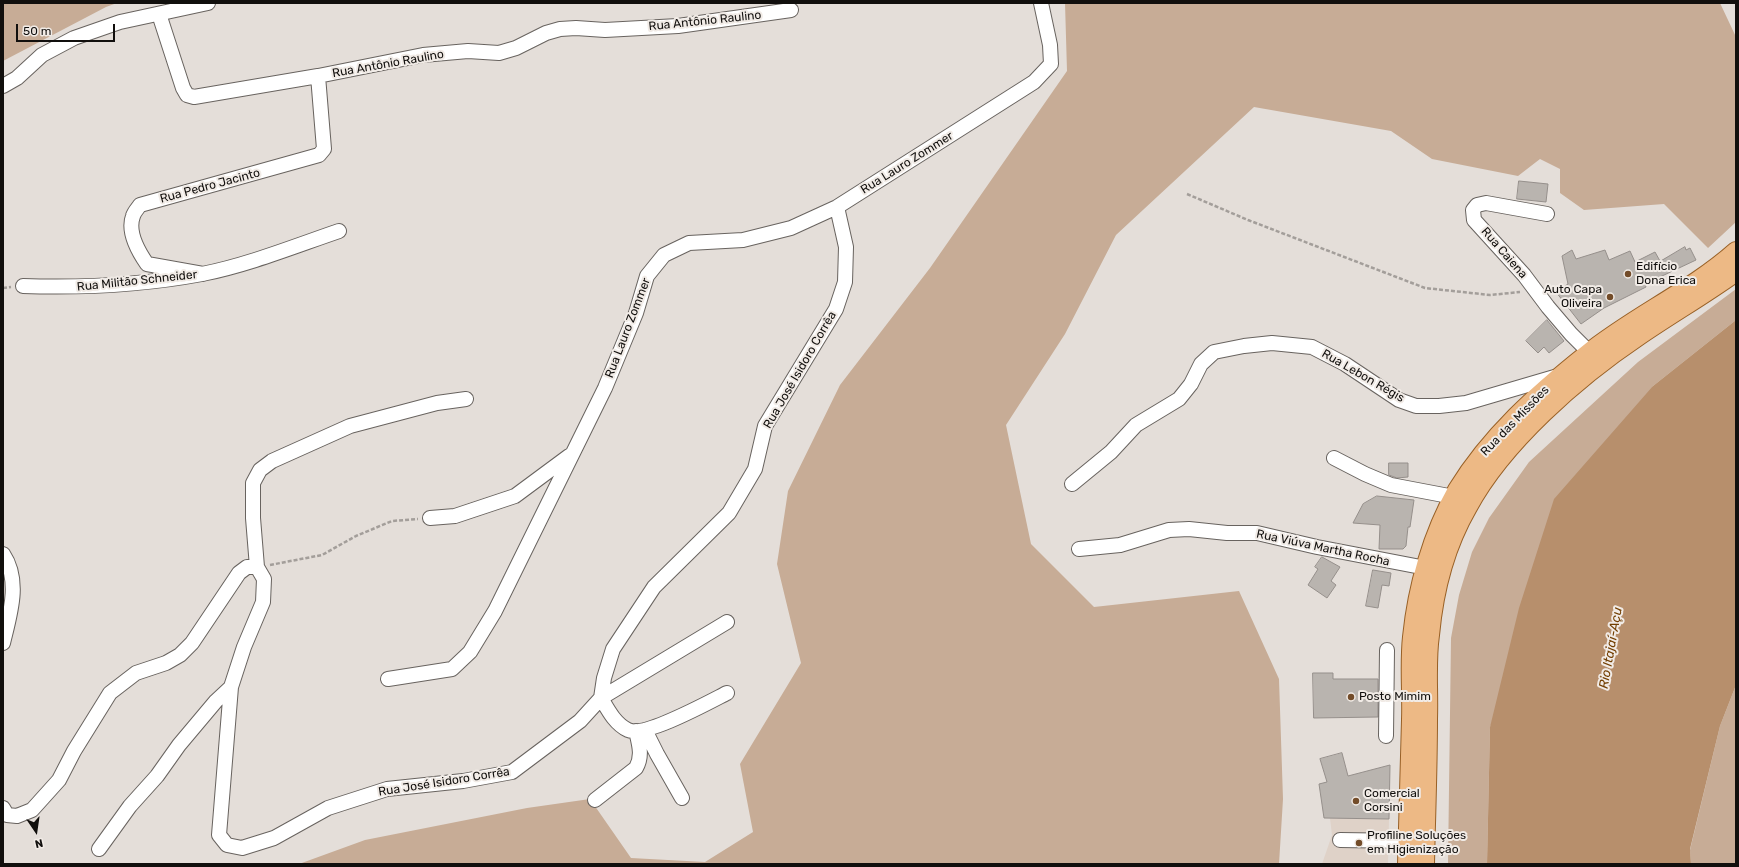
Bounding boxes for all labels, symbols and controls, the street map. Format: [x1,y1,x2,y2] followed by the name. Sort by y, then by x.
[648,8,762,34] street label: Rua Antônio Raulino
[18,16,117,42] scale bar
[23,24,51,38] text: 50 m
[331,47,445,81] street label: Rua Antônio Raulino
[858,129,956,197] street label: Rua Lauro Zommer
[158,166,262,206] street label: Rua Pedro Jacinto
[1478,225,1530,281] street label: Rua Caiena
[1636,260,1696,288] place label: Edifício Dona Erica
[76,268,198,294] street label: Rua Militão Schneider
[1623,269,1633,279] marker: Edifício Dona Erica
[602,276,654,380] street label: Rua Lauro Zommer
[1544,283,1602,311] place label: Auto Capa Oliveira
[1605,292,1615,302] marker: Auto Capa Oliveira
[761,309,839,431] street label: Rua José Isidoro Corrêa
[1319,347,1407,405] street label: Rua Lebon Régis
[1478,383,1552,459] street label: Rua das Missões
[1255,527,1391,569] street label: Rua Viúva Martha Rocha
[1596,606,1626,690] water label: Rio Itajaí-Açu
[1359,690,1431,704] place label: Posto Mimim
[1346,692,1356,702] marker: Posto Mimim
[377,765,511,799] street label: Rua José Isidoro Corrêa
[1364,787,1420,815] place label: Comercial Corsini
[1351,796,1361,806] marker: Comercial Corsini
[16,811,56,851] north arrow
[1367,829,1466,857] place label: Profiline Soluções em Higienização
[33,836,44,850] text: N
[1354,838,1364,848] marker: Profiline Soluções em Higienização

